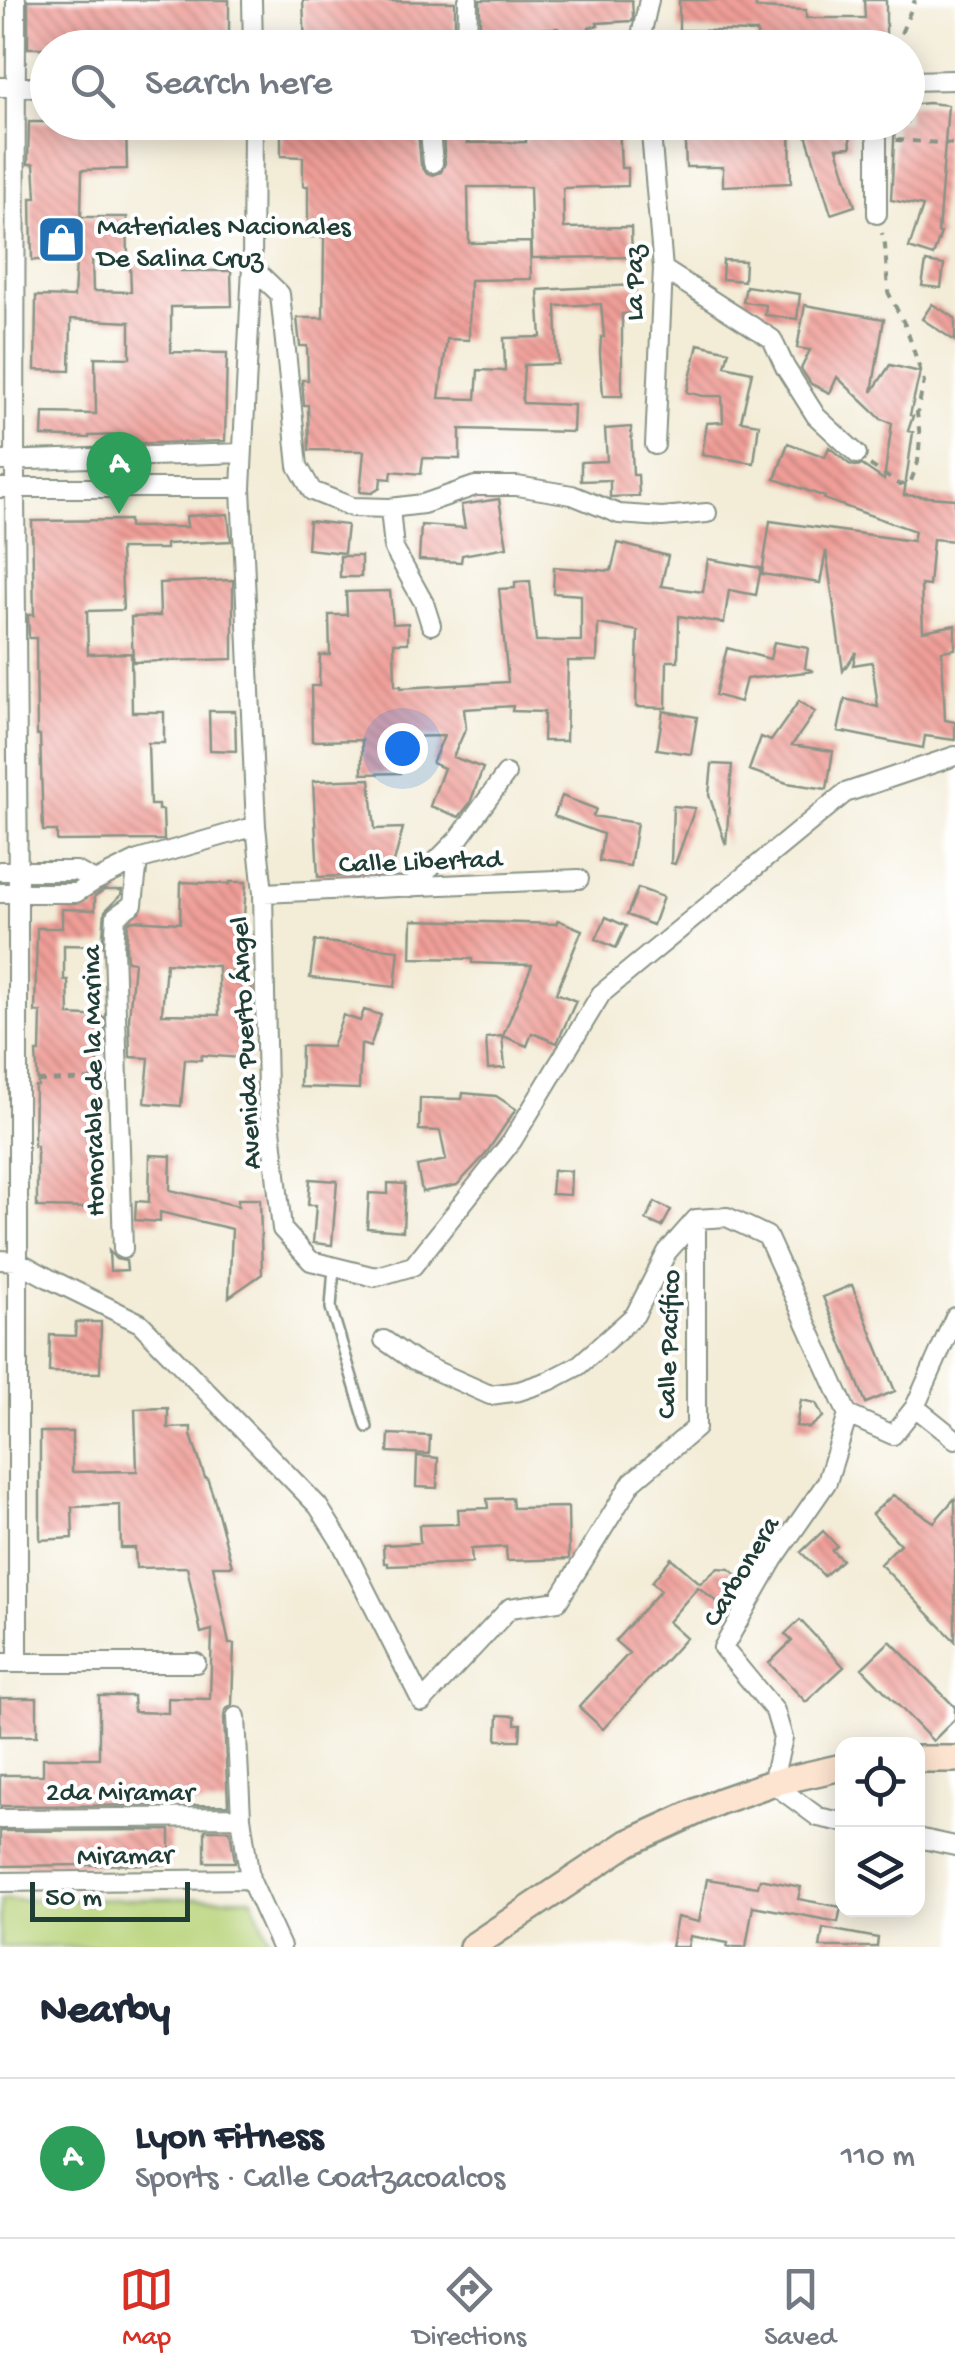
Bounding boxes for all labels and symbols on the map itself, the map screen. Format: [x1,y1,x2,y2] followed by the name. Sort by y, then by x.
[95,212,351,277] place label: Materiales Nacionales De Salina Cruz
[36,214,88,266] shop icon: Materiales Nacionales De Salina Cruz
[620,243,653,321] street label: La Paz
[86,432,152,514] pin: A
[377,723,428,774] your location
[338,844,505,883] street label: Calle Libertad
[224,915,271,1170] street label: Avenida Puerto Ángel
[77,943,114,1217] street label: Honorable de la Marina
[651,1269,690,1419] street label: Calle Pacífico
[697,1510,789,1634] street label: Carbonera
[46,1778,196,1811] street label: 2da Miramar
[77,1840,176,1875] street label: Miramar
[30,1877,190,1922] scale bar

